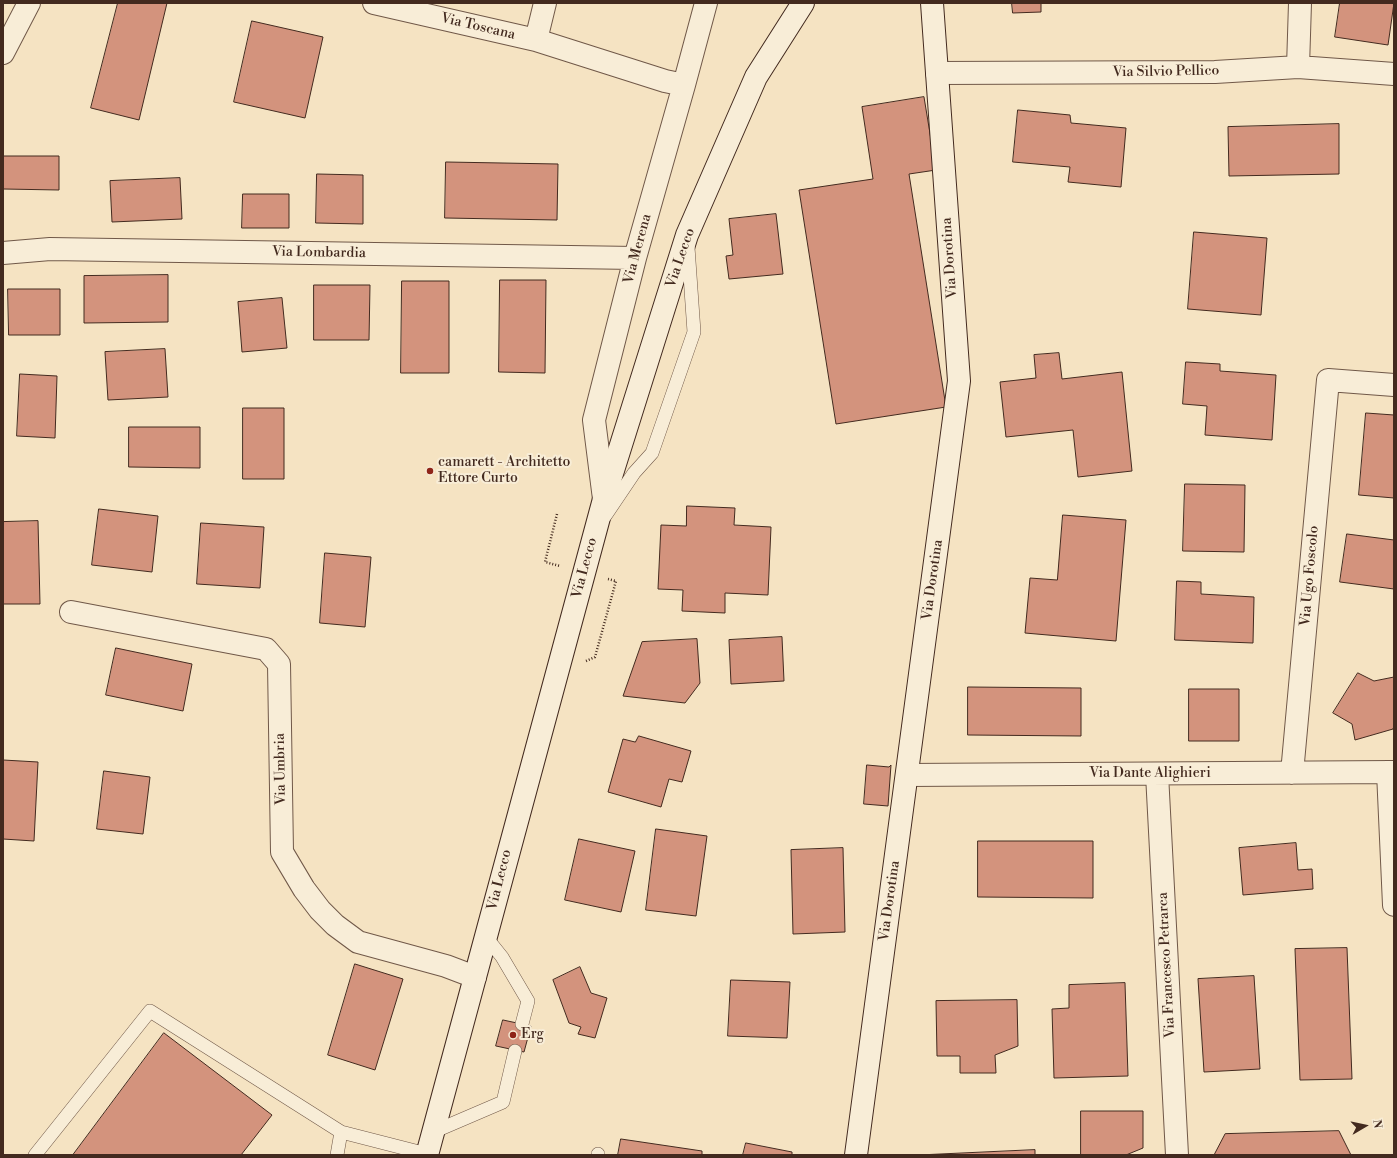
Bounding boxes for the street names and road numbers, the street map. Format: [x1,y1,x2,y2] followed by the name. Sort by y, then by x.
[439,10,517,44] street label: Via Toscana
[1113,63,1219,81] street label: Via Silvio Pellico
[621,212,655,286] street label: Via Merena
[939,217,961,299] street label: Via Dorotina
[663,226,699,290] street label: Via Lecco
[272,244,366,262] street label: Via Lombardia
[1297,525,1323,627] street label: Via Ugo Foscolo
[569,536,601,600] street label: Via Lecco
[919,539,947,621] street label: Via Dorotina
[272,733,290,805] street label: Via Umbria
[1089,766,1211,782] street label: Via Dante Alighieri
[484,848,516,912] street label: Via Lecco
[876,860,904,942] street label: Via Dorotina
[1155,892,1179,1038] street label: Via Francesco Petrarca

